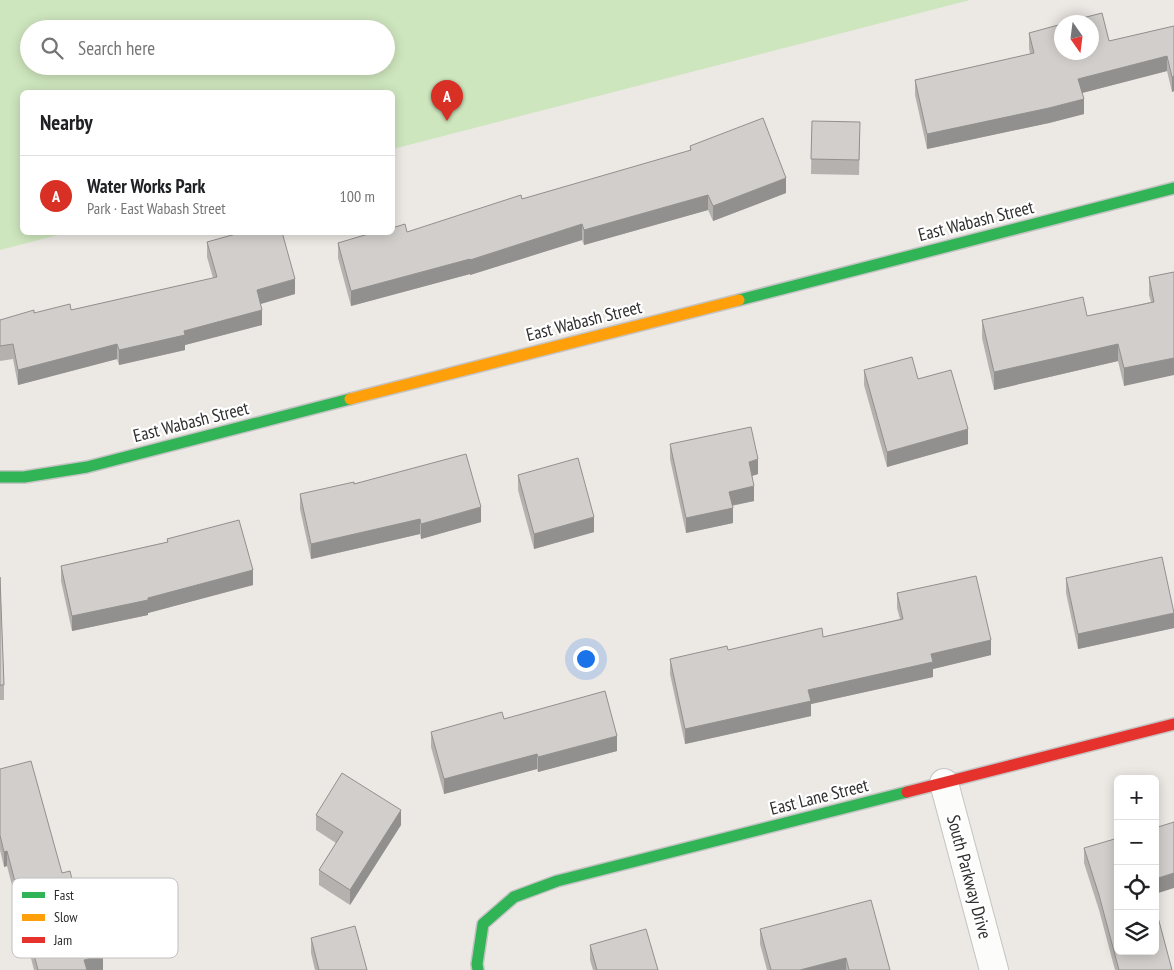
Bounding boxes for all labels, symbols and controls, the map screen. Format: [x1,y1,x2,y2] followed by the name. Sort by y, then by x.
[1054,15,1099,60] north arrow
[20,20,395,75] search box
[38,34,66,62] icon: search
[78,36,155,60] text: Search here
[431,80,463,121] pin: A
[40,109,93,136] text: Nearby
[87,174,205,198] text: Water Works Park
[52,186,60,206] text: A
[340,186,375,206] text: 100 m
[916,195,1036,246] street label: East Wabash Street
[87,198,226,218] text: Park · East Wabash Street
[524,295,644,346] street label: East Wabash Street
[131,396,251,447] street label: East Wabash Street
[573,646,599,672] your location
[767,773,871,820] street label: East Lane Street
[1114,775,1159,955] map controls
[1114,775,1159,820] button: +
[942,812,997,941] street label: South Parkway Drive
[1114,820,1159,865] button: −
[1114,865,1159,910] button: locate
[12,878,178,958] legend
[54,886,74,904] text: Fast
[54,908,78,926] text: Slow
[1114,910,1159,955] button: layers
[53,931,72,949] text: Jam

